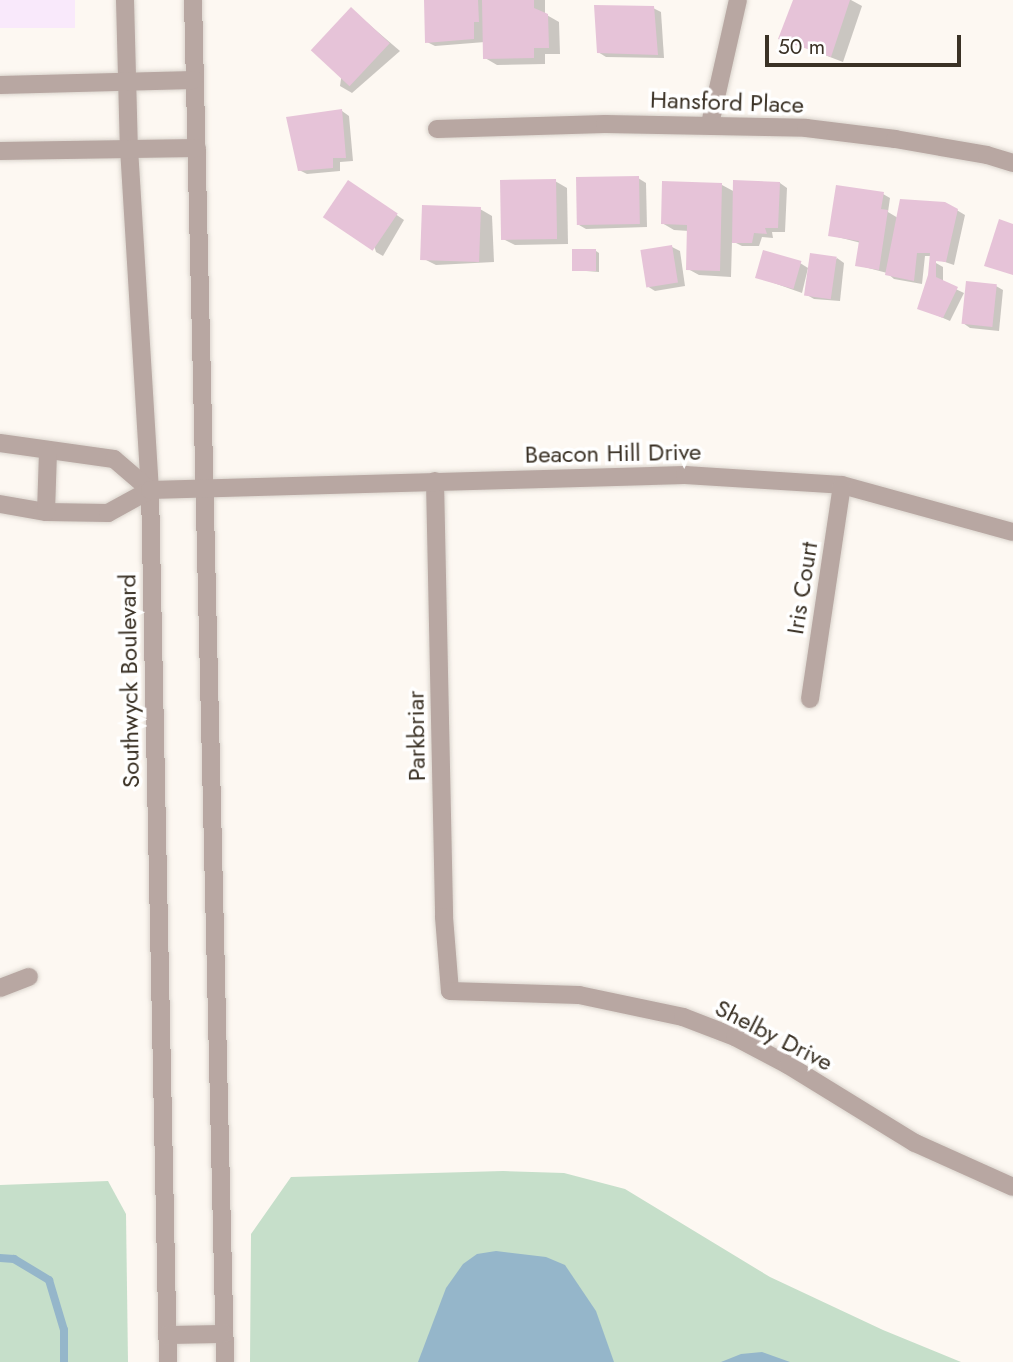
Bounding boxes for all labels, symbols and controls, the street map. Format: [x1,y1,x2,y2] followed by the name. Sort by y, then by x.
[768,21,964,65] scale bar
[778,32,825,62] text: 50 m
[649,85,805,119] street label: Hansford Place
[524,437,702,469] street label: Beacon Hill Drive
[780,540,824,636] street label: Iris Court
[113,574,145,788] street label: Southwyck Boulevard
[401,690,431,782] street label: Parkbriar
[710,993,838,1077] street label: Shelby Drive

